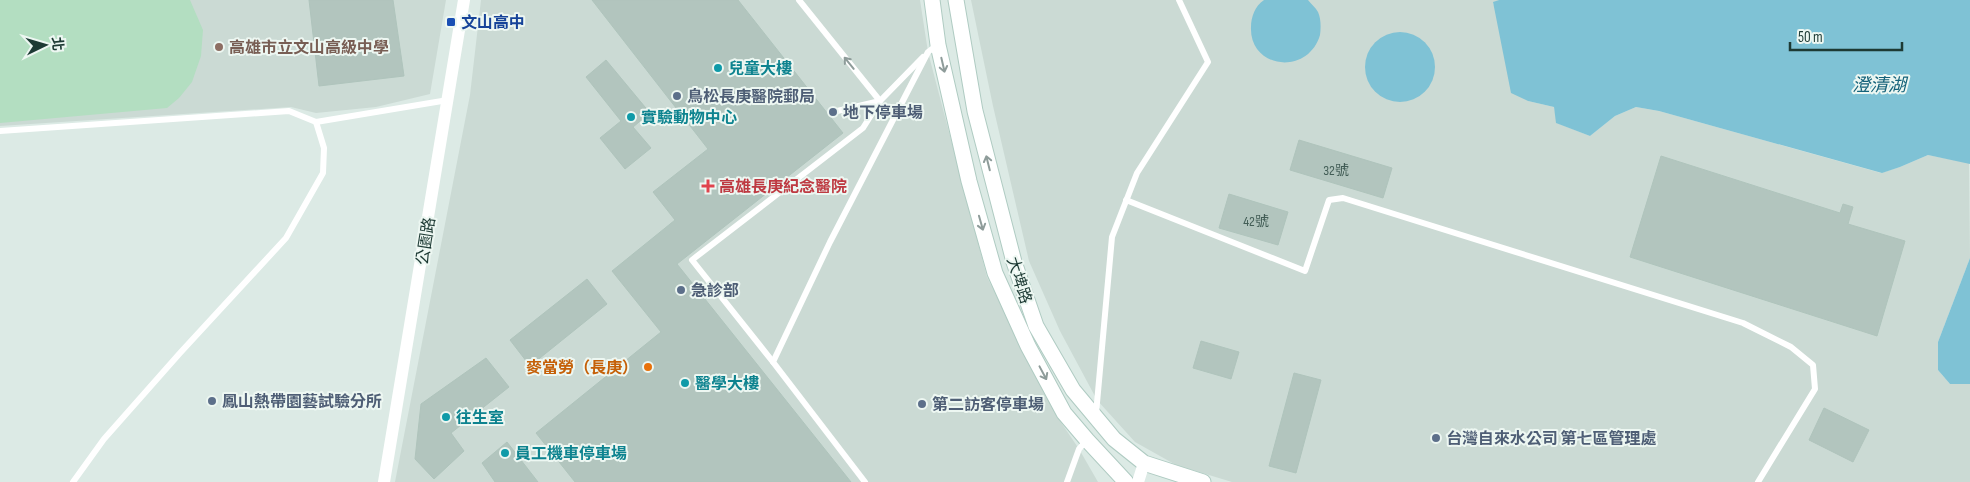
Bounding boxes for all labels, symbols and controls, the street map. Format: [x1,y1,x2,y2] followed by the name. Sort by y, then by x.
[461,14,525,33] place label: 文山高中
[445,16,457,28] marker: 文山高中
[20,20,70,70] north arrow
[1790,20,1902,52] scale bar
[1798,28,1823,47] text: 50 m
[48,36,67,52] text: 北
[229,39,389,58] place label: 高雄市立文山高級中學
[213,41,225,53] marker: 高雄市立文山高級中學
[844,57,855,70] one-way arrow
[939,57,948,73] one-way arrow
[728,59,792,79] place label: 兒童大樓
[712,62,724,74] marker: 兒童大樓
[1852,75,1909,96] water label: 澄清湖
[687,87,815,107] place label: 鳥松長庚醫院郵局
[671,90,683,102] marker: 鳥松長庚醫院郵局
[843,104,923,123] place label: 地下停車場
[827,106,839,118] marker: 地下停車場
[641,109,737,128] place label: 實驗動物中心
[625,111,637,123] marker: 實驗動物中心
[983,156,992,172] one-way arrow
[1323,162,1349,179] house number: 32號
[719,178,847,197] place label: 高雄長庚紀念醫院
[701,179,715,193] marker: 高雄長庚紀念醫院
[1243,213,1269,230] house number: 42號
[976,215,986,231] one-way arrow
[413,216,440,266] street label: 公園路
[1002,255,1035,306] street label: 大埤路
[691,282,739,301] place label: 急診部
[675,284,687,296] marker: 急診部
[526,359,638,378] place label: 麥當勞（長庚）
[642,361,654,373] marker: 麥當勞（長庚）
[1038,365,1048,380] one-way arrow
[695,375,759,394] place label: 醫學大樓
[679,377,691,389] marker: 醫學大樓
[222,392,382,412] place label: 鳳山熱帶園藝試驗分所
[206,395,218,407] marker: 鳳山熱帶園藝試驗分所
[932,395,1044,415] place label: 第二訪客停車場
[916,398,928,410] marker: 第二訪客停車場
[456,409,504,428] place label: 往生室
[440,411,452,423] marker: 往生室
[1446,429,1657,449] place label: 台灣自來水公司 第七區管理處
[1430,432,1442,444] marker: 台灣自來水公司 第七區管理處
[515,445,627,464] place label: 員工機車停車場
[499,447,511,459] marker: 員工機車停車場

